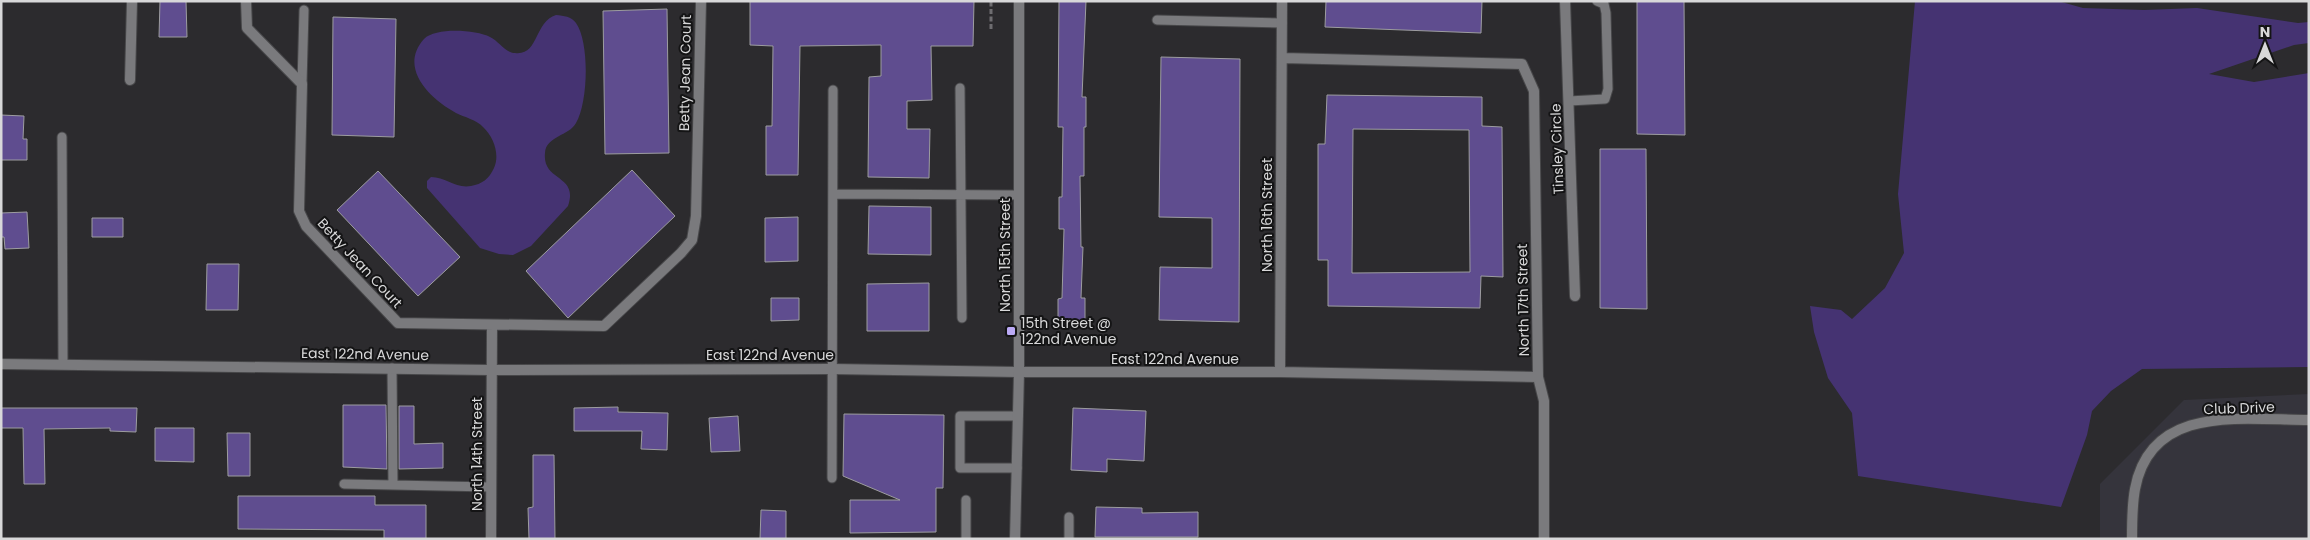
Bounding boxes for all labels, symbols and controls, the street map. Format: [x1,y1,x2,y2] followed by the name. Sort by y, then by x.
[674,15,696,131] street label: Betty Jean Court
[2240,20,2290,70] north arrow
[2260,22,2270,42] text: N
[1545,103,1569,195] street label: Tinsley Circle
[1257,158,1277,272] street label: North 16th Street
[995,198,1015,312] street label: North 15th Street
[313,214,407,312] street label: Betty Jean Court
[1512,243,1534,357] street label: North 17th Street
[1021,313,1117,349] place label: 15th Street @ 122nd Avenue
[1005,325,1017,337] marker: 15th Street @ 122nd Avenue
[301,343,430,365] street label: East 122nd Avenue
[706,345,834,365] street label: East 122nd Avenue
[1111,349,1239,369] street label: East 122nd Avenue
[467,397,487,511] street label: North 14th Street
[2203,397,2275,419] street label: Club Drive

